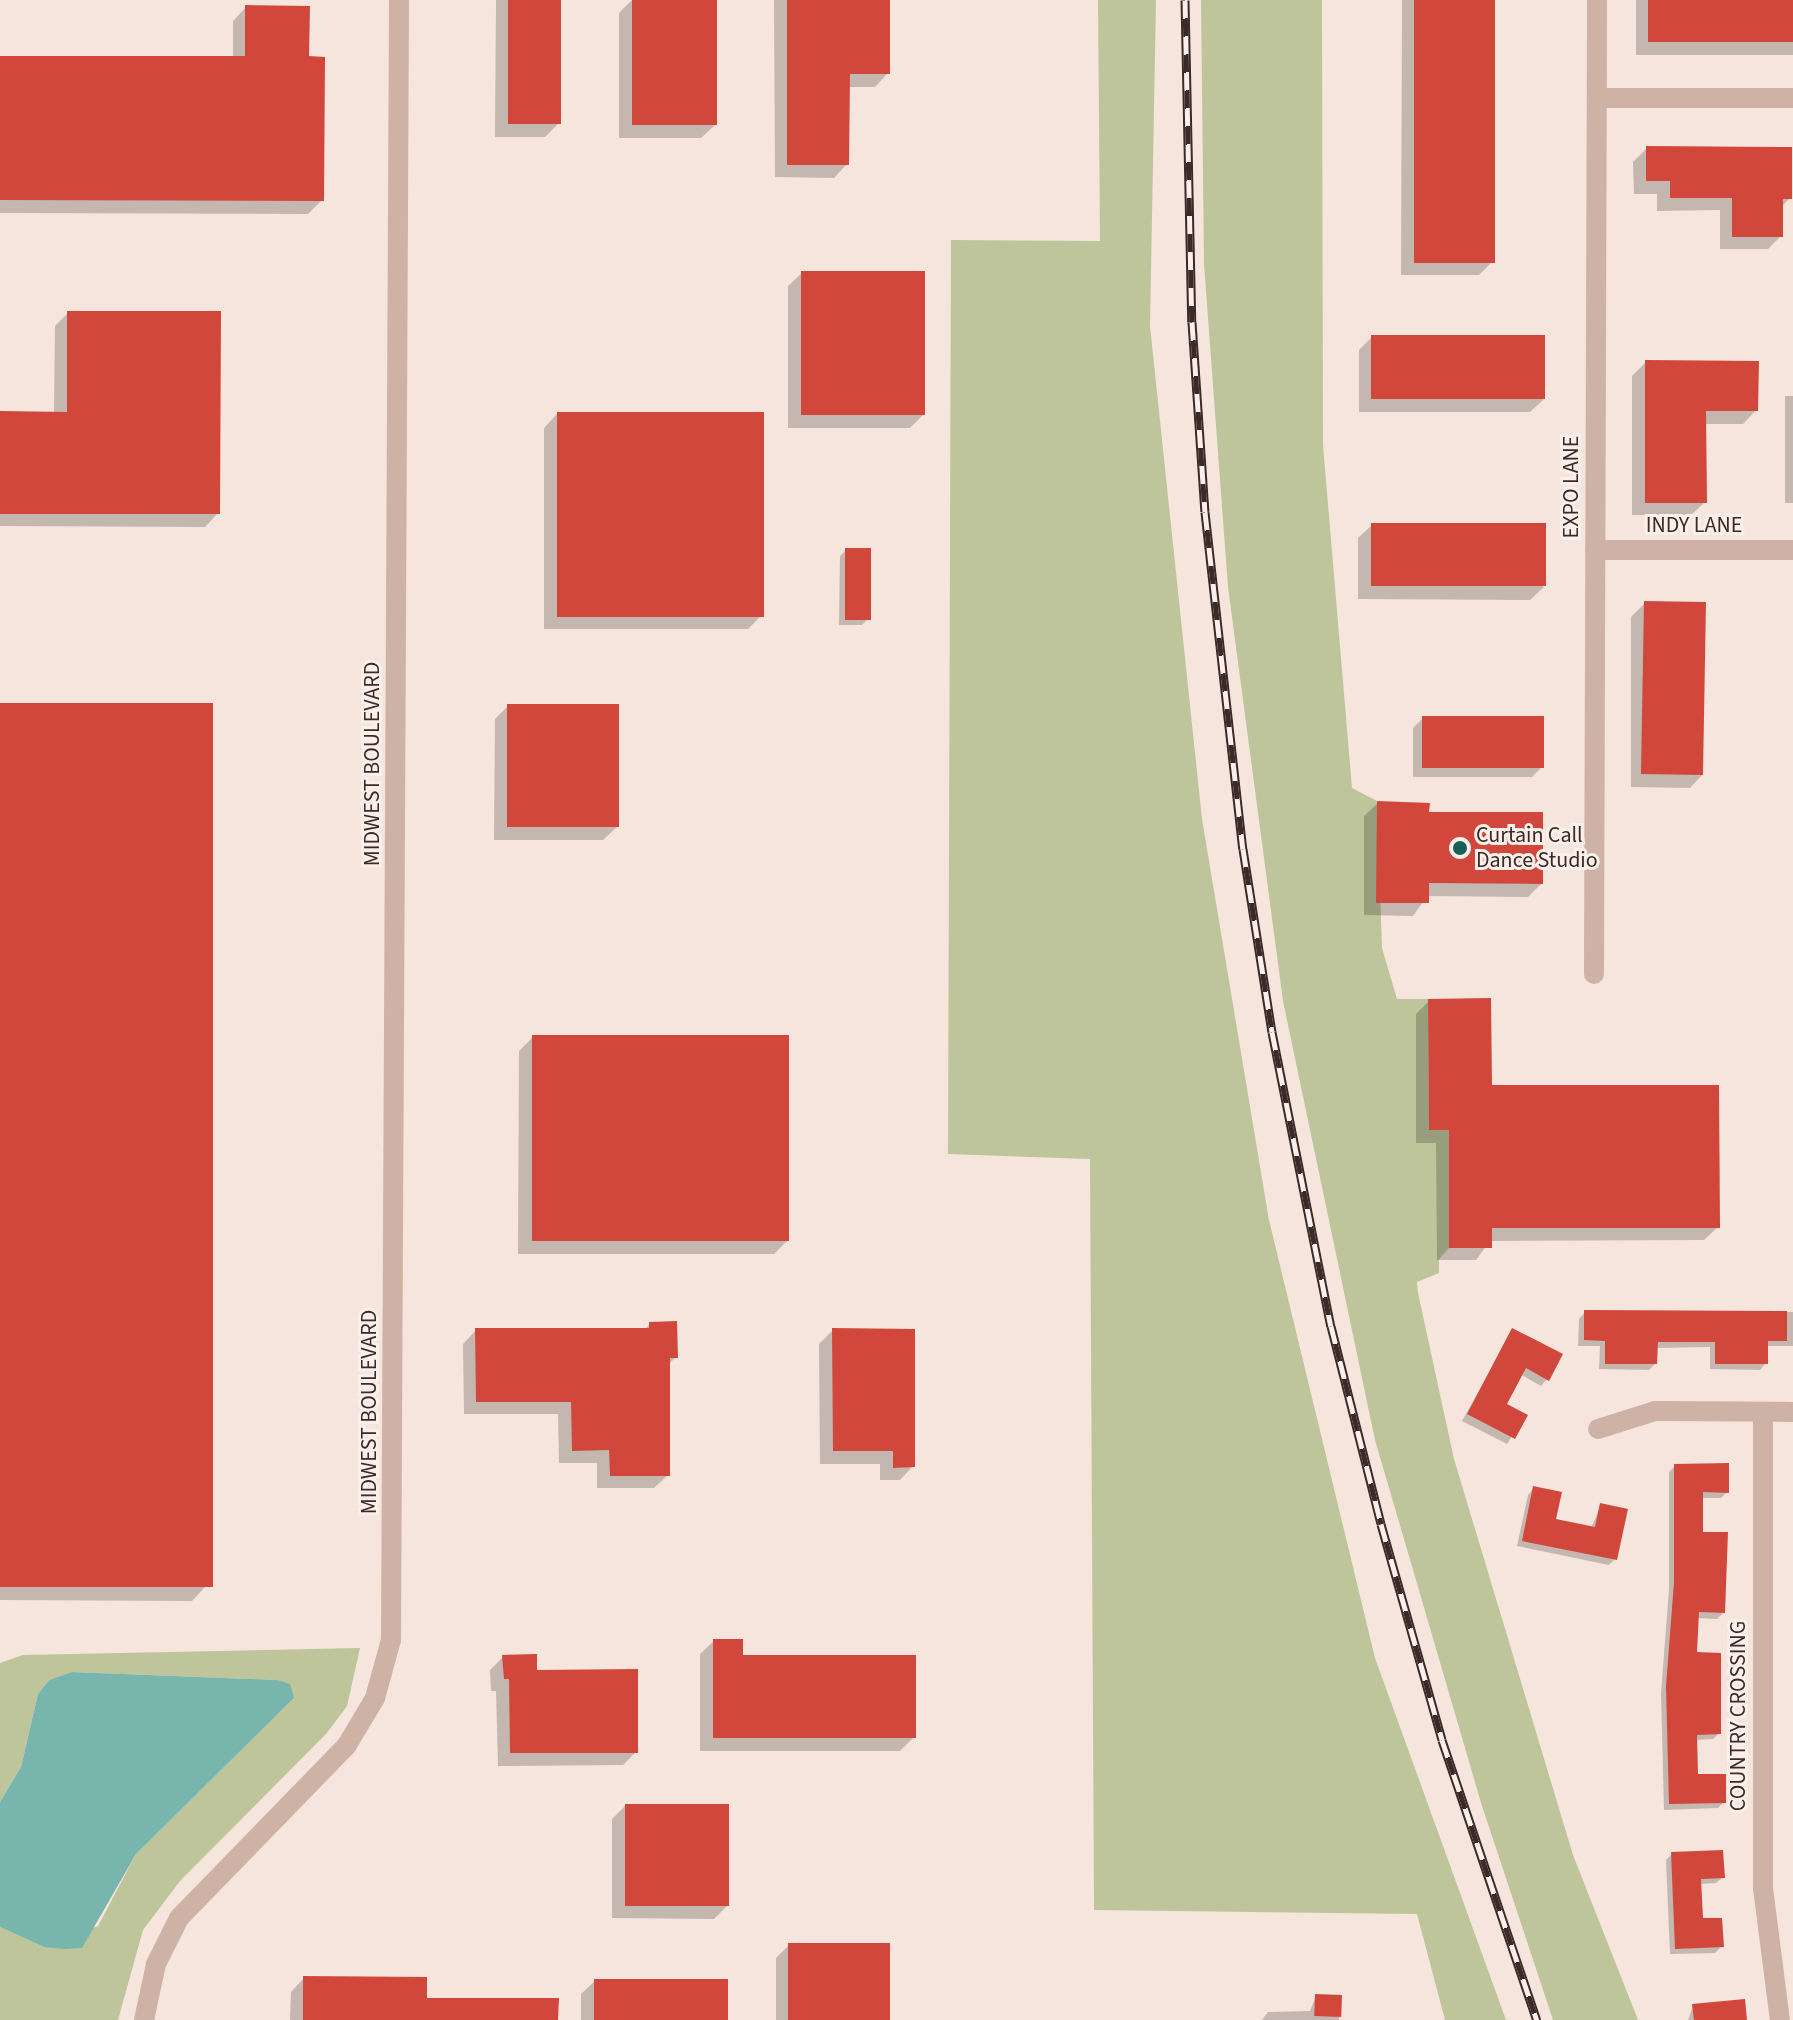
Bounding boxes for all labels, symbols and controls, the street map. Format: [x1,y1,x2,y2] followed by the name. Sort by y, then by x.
[1559,436,1585,538] street label: EXPO LANE
[1646,513,1742,539] street label: INDY LANE
[360,662,386,866] street label: MIDWEST BOULEVARD
[1476,822,1598,874] place label: Curtain Call Dance Studio
[1451,839,1469,857] marker: Curtain Call Dance Studio
[357,1310,383,1514] street label: MIDWEST BOULEVARD
[1726,1621,1752,1811] street label: COUNTRY CROSSING

